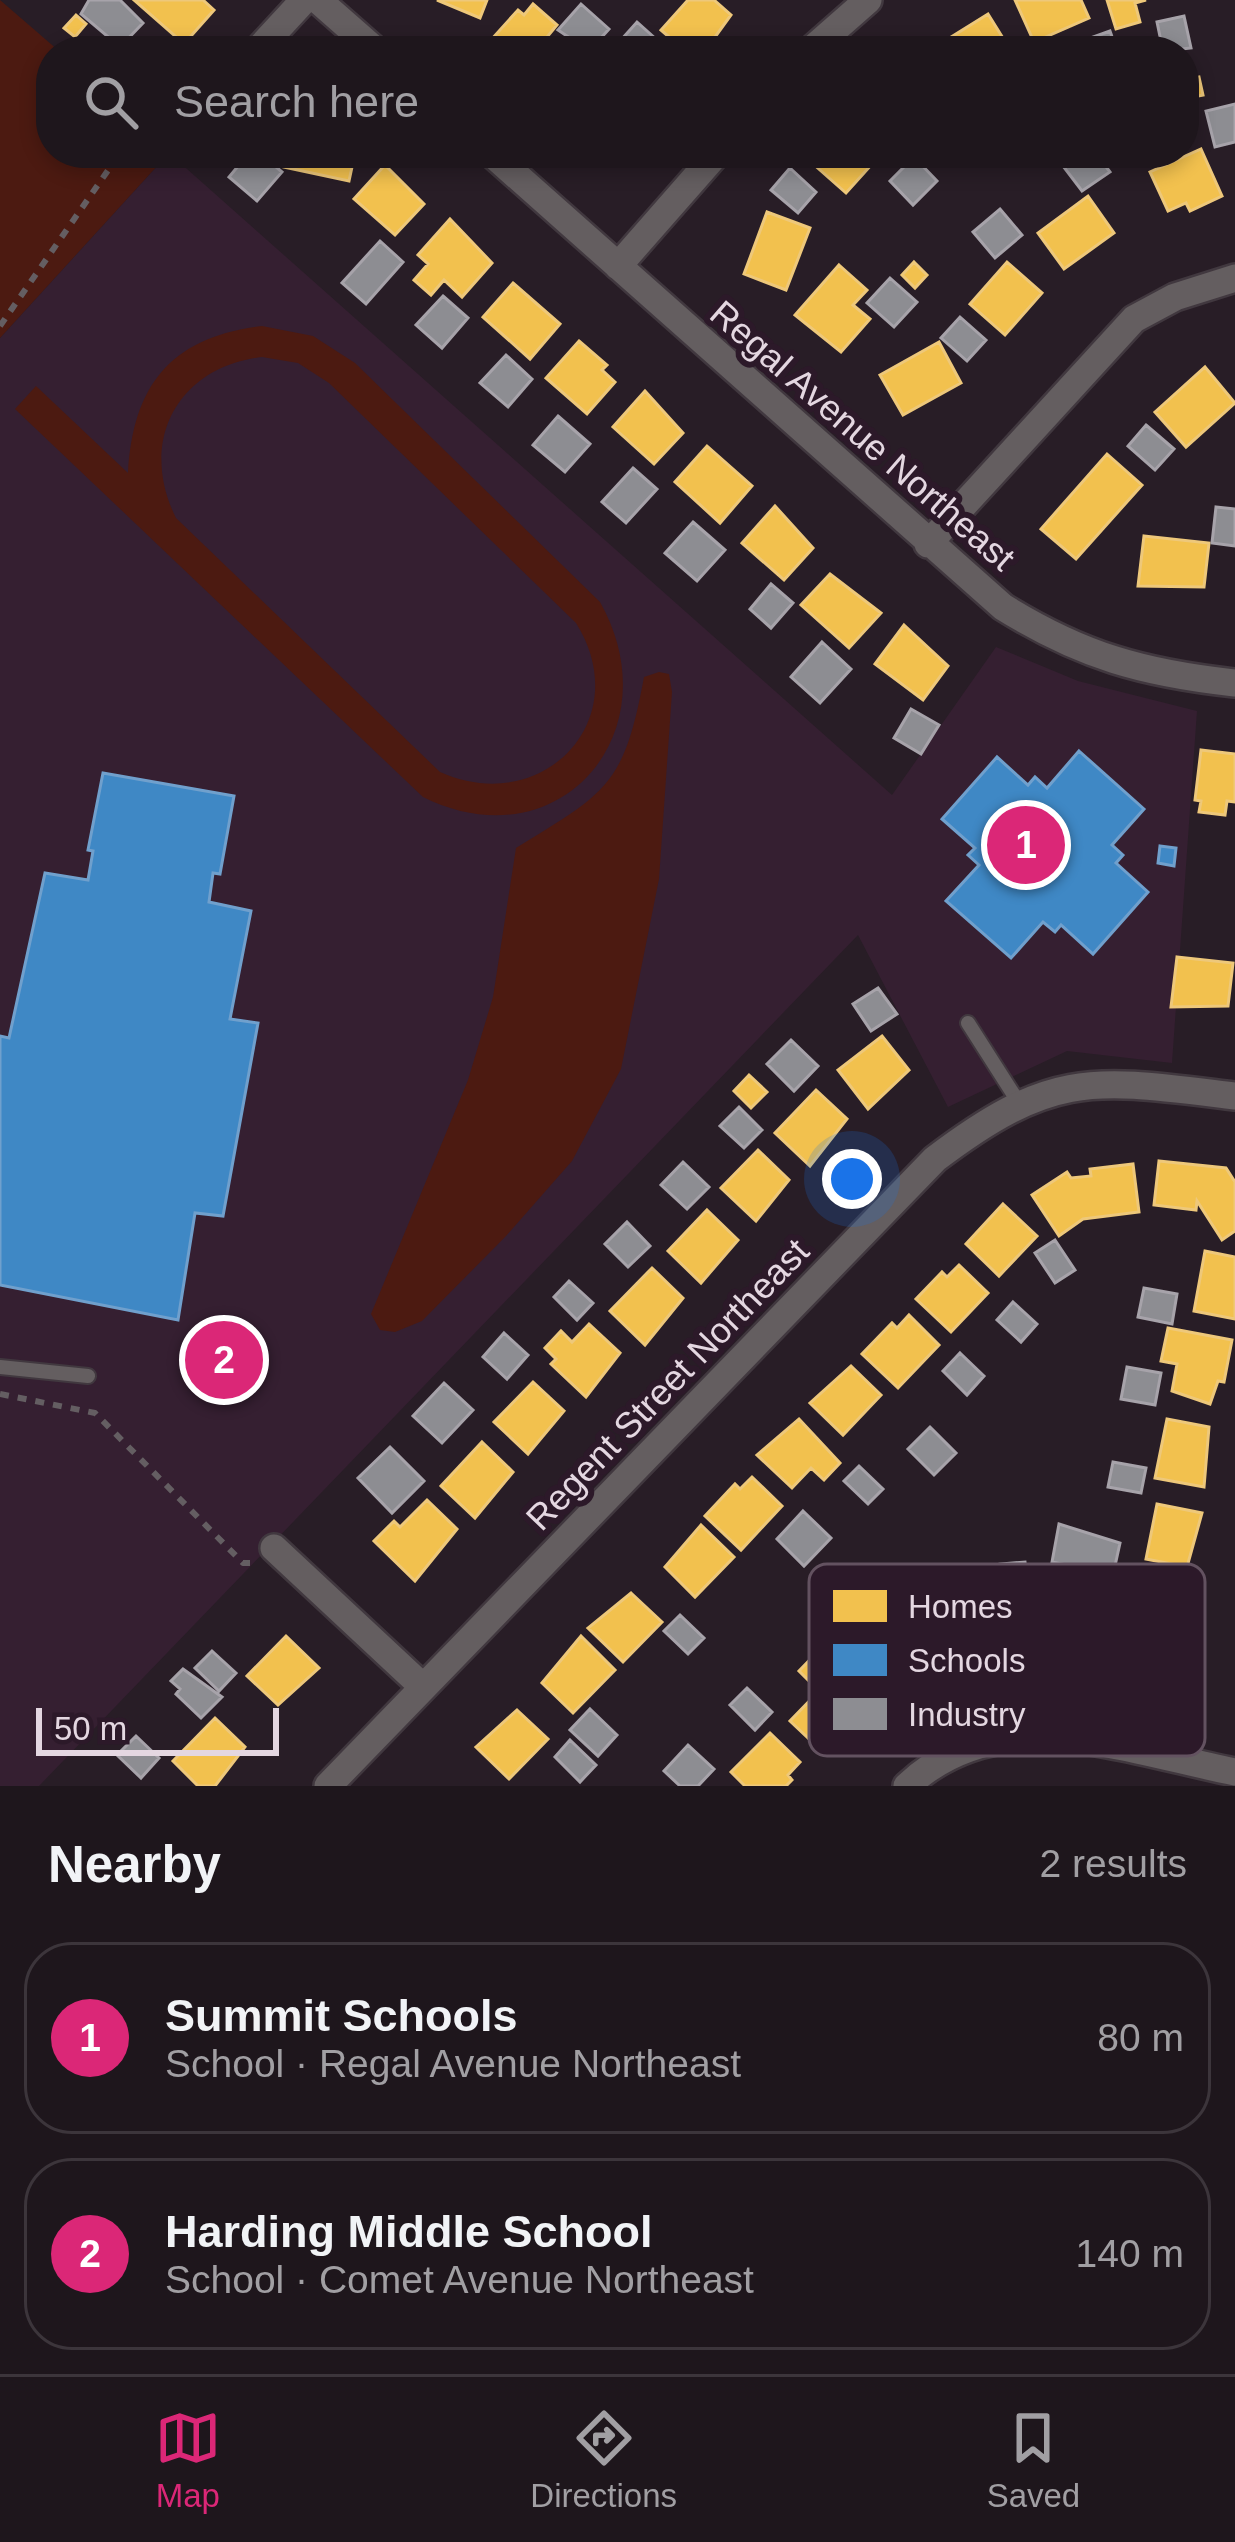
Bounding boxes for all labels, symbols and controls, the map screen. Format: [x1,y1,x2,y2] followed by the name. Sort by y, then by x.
[36,36,1199,168] search box
[78,69,144,135] icon: search
[174,76,419,127] text: Search here
[702,292,1023,579] street label: Regal Avenue Northeast
[987,800,1065,890] pin: 1
[822,1149,882,1209] your location
[518,1230,817,1538] street label: Regent Street Northeast
[185,1315,263,1405] pin: 2
[809,1564,1205,1756] legend
[908,1588,1013,1625] text: Homes
[908,1642,1025,1679] text: Schools
[908,1696,1026,1733] text: Industry
[36,1702,279,1755] scale bar
[54,1710,127,1747] text: 50 m
[48,1836,221,1893] text: Nearby
[1040,1842,1187,1885] text: 2 results
[165,1990,518,2041] text: Summit Schools
[79,2016,101,2059] text: 1
[1097,2016,1184,2059] text: 80 m
[165,2042,741,2085] text: School · Regal Avenue Northeast
[165,2206,653,2257] text: Harding Middle School
[79,2232,101,2275] text: 2
[1076,2232,1184,2275] text: 140 m
[165,2258,754,2301] text: School · Comet Avenue Northeast
[155,2405,221,2515] tab: Map
[530,2405,677,2515] tab: Directions
[987,2405,1080,2515] tab: Saved

